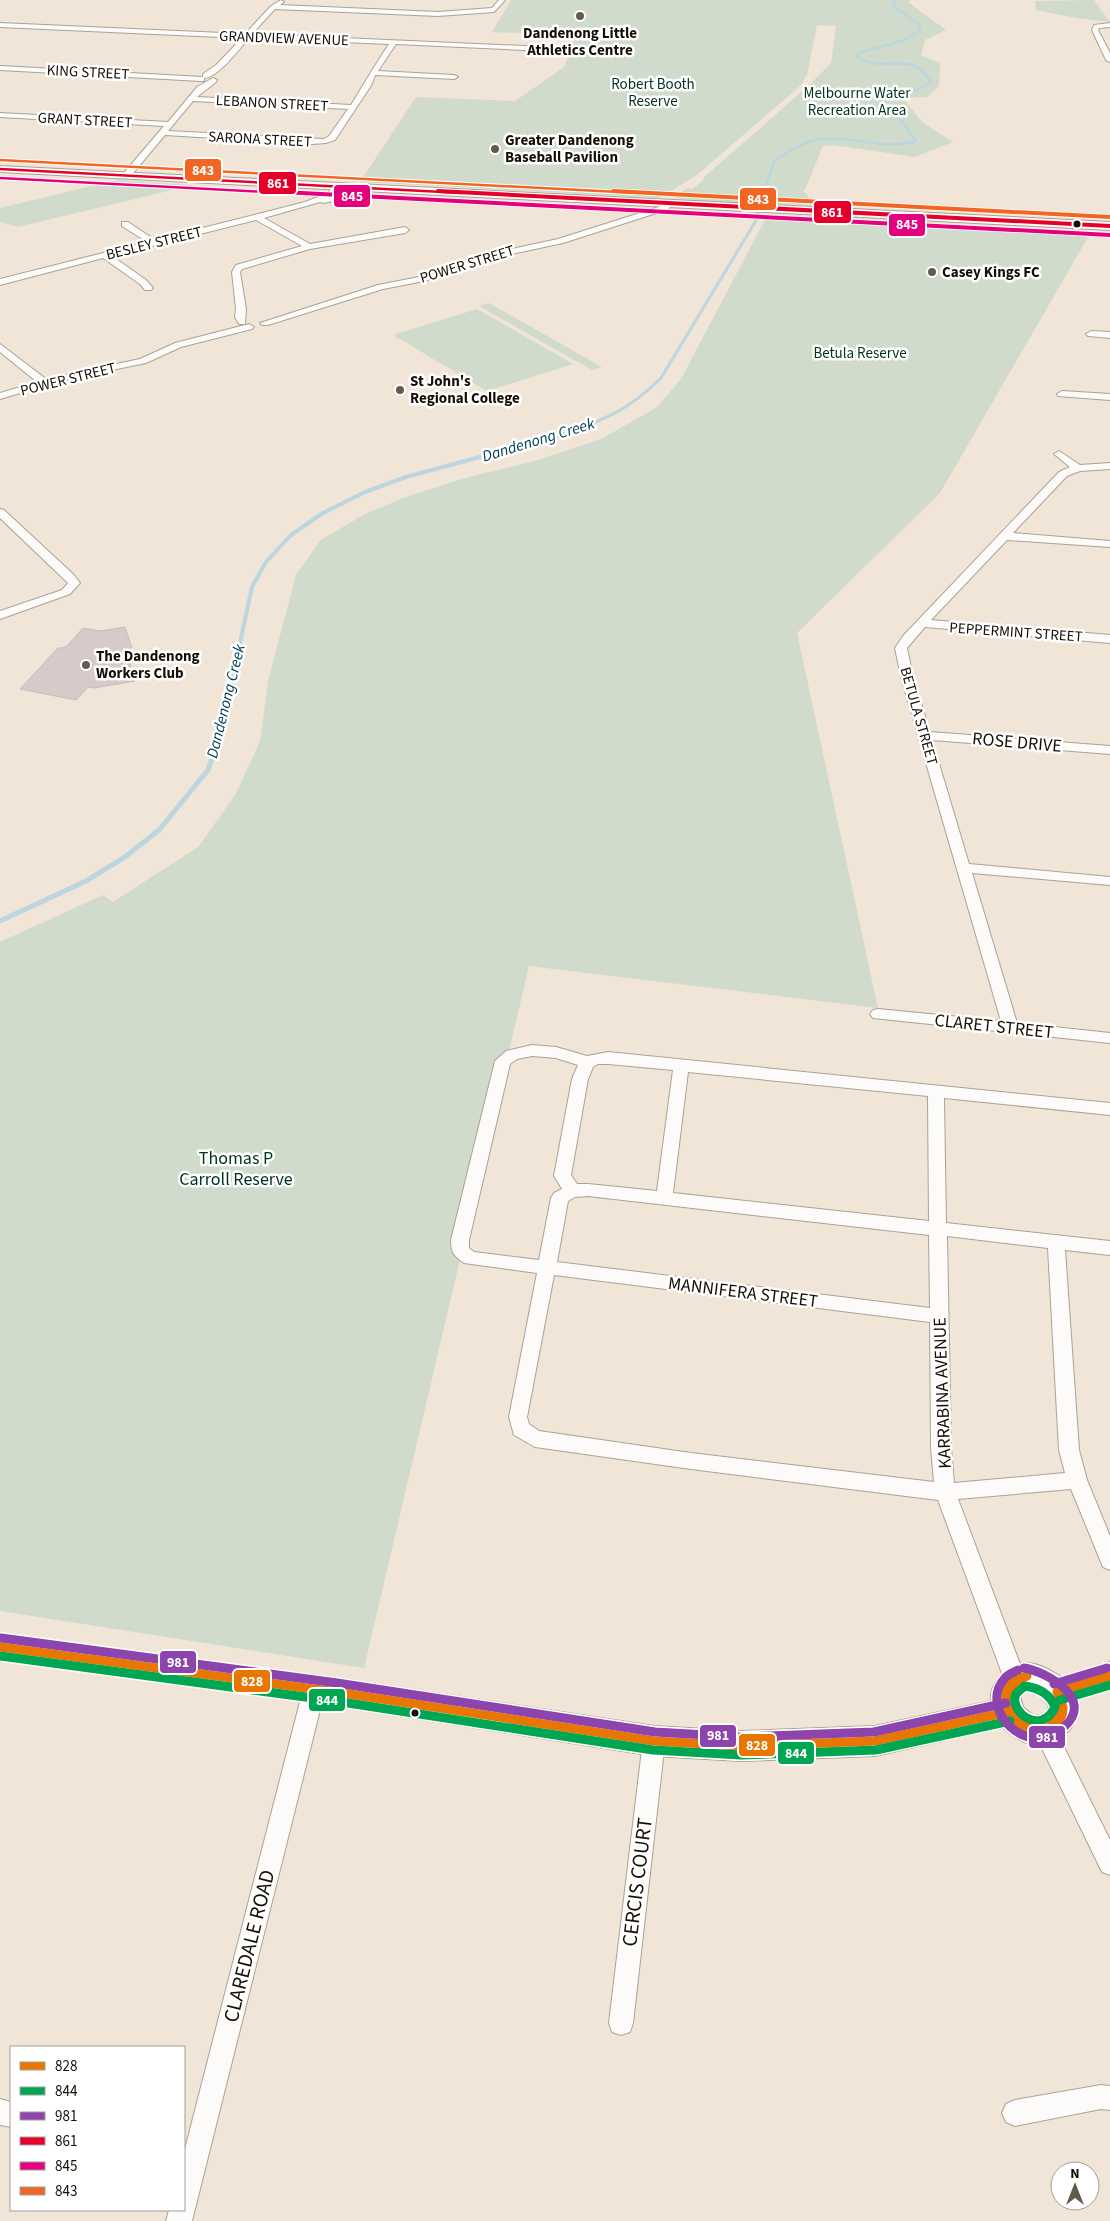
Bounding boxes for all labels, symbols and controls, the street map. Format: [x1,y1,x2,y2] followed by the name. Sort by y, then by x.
[574,10,586,22] marker: Dandenong Little Athletics Centre
[523,23,637,61] place label: Dandenong Little Athletics Centre
[219,26,349,51] street label: GRANDVIEW AVENUE
[46,60,130,85] street label: KING STREET
[611,74,695,112] park label: Robert Booth Reserve
[803,83,911,121] park label: Melbourne Water Recreation Area
[215,90,329,117] street label: LEBANON STREET
[37,108,133,133] street label: GRANT STREET
[208,126,312,153] street label: SARONA STREET
[505,130,634,168] place label: Greater Dandenong Baseball Pavilion
[489,143,501,155] marker: Greater Dandenong Baseball Pavilion
[184,158,222,182] line badge: 843
[192,161,214,181] text: 843
[258,171,297,195] line badge: 861
[267,174,289,194] text: 861
[333,184,371,208] line badge: 845
[341,187,363,207] text: 845
[739,187,777,211] line badge: 843
[747,190,769,210] text: 843
[813,200,852,224] line badge: 861
[821,203,843,223] text: 861
[888,213,926,237] line badge: 845
[896,215,918,235] text: 845
[1072,219,1082,229] unlabelled marker
[104,221,204,266] street label: BESLEY STREET
[417,240,517,289] street label: POWER STREET
[942,262,1040,283] place label: Casey Kings FC
[926,266,938,278] marker: Casey Kings FC
[813,343,907,364] park label: Betula Reserve
[18,357,118,401] street label: POWER STREET
[410,371,520,409] place label: St John's Regional College
[394,384,406,396] marker: St John's Regional College
[479,412,598,468] water label: Dandenong Creek
[949,617,1083,648] street label: PEPPERMINT STREET
[201,642,251,760] water label: Dandenong Creek
[96,646,200,684] place label: The Dandenong Workers Club
[80,659,92,671] marker: The Dandenong Workers Club
[894,665,943,768] street label: BETULA STREET
[971,726,1063,759] street label: ROSE DRIVE
[933,1008,1055,1045] street label: CLARET STREET
[179,1146,293,1192] park label: Thomas P Carroll Reserve
[667,1271,820,1314] street label: MANNIFERA STREET
[927,1317,958,1469] street label: KARRABINA AVENUE
[159,1650,197,1674] line badge: 981
[167,1653,189,1673] text: 981
[233,1669,271,1693] line badge: 828
[241,1672,263,1692] text: 828
[308,1688,346,1712] line badge: 844
[316,1691,339,1711] text: 844
[410,1708,420,1718] unlabelled marker
[699,1724,737,1748] line badge: 981
[1028,1725,1066,1749] line badge: 981
[707,1726,729,1746] text: 981
[1036,1728,1058,1748] text: 981
[738,1733,776,1757] line badge: 828
[746,1736,768,1756] text: 828
[777,1741,815,1765] line badge: 844
[785,1744,808,1764] text: 844
[614,1816,660,1948] street label: CERCIS COURT
[216,1867,282,2025] street label: CLAREDALE ROAD
[10,2046,185,2211] legend
[55,2056,77,2077] text: 828
[55,2081,78,2102] text: 844
[55,2106,77,2127] text: 981
[55,2131,77,2152] text: 861
[55,2156,77,2177] text: 845
[1050,2161,1100,2211] north arrow
[1070,2164,1080,2184] text: N
[55,2181,77,2202] text: 843

